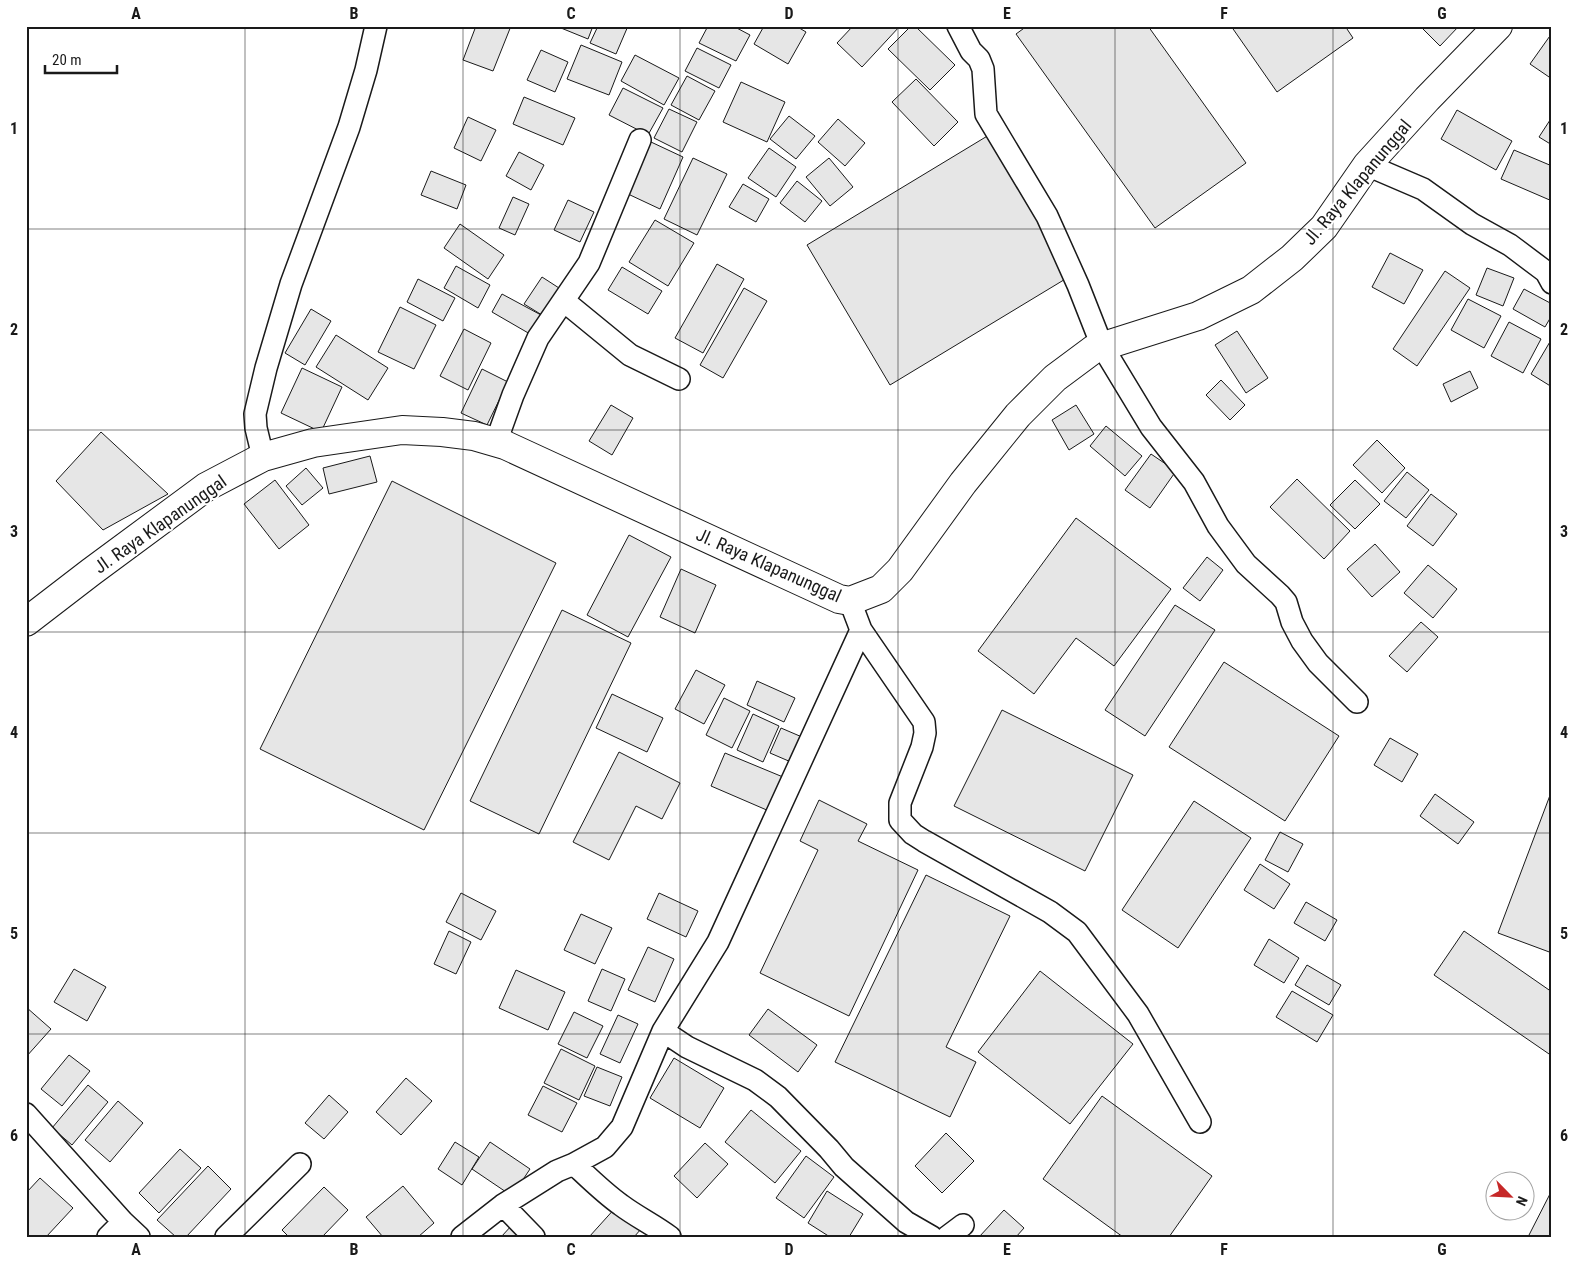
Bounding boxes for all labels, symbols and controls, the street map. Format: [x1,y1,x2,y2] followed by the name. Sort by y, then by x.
[131,4,141,23] text: A
[350,4,359,23] text: B
[566,4,576,23] text: C
[784,4,794,23] text: D
[1003,4,1011,23] text: E
[1220,4,1228,23] text: F
[1437,4,1447,23] text: G
[45,42,118,74] scale bar
[52,51,82,69] text: 20 m
[1299,115,1415,249] street label: Jl. Raya Klapanunggal
[10,119,18,138] text: 1
[1560,119,1568,138] text: 1
[10,320,18,339] text: 2
[1560,320,1568,339] text: 2
[90,470,230,578] street label: Jl. Raya Klapanunggal
[10,522,18,541] text: 3
[1560,522,1568,541] text: 3
[693,524,845,606] street label: Jl. Raya Klapanunggal
[10,723,18,742] text: 4
[1560,723,1568,742] text: 4
[10,924,18,943] text: 5
[1560,924,1568,943] text: 5
[10,1126,18,1145] text: 6
[1560,1126,1568,1145] text: 6
[1486,1170,1536,1220] north arrow
[1513,1194,1531,1208] text: N
[131,1240,141,1259] text: A
[350,1240,359,1259] text: B
[566,1240,576,1259] text: C
[784,1240,794,1259] text: D
[1003,1240,1011,1259] text: E
[1220,1240,1228,1259] text: F
[1437,1240,1447,1259] text: G

